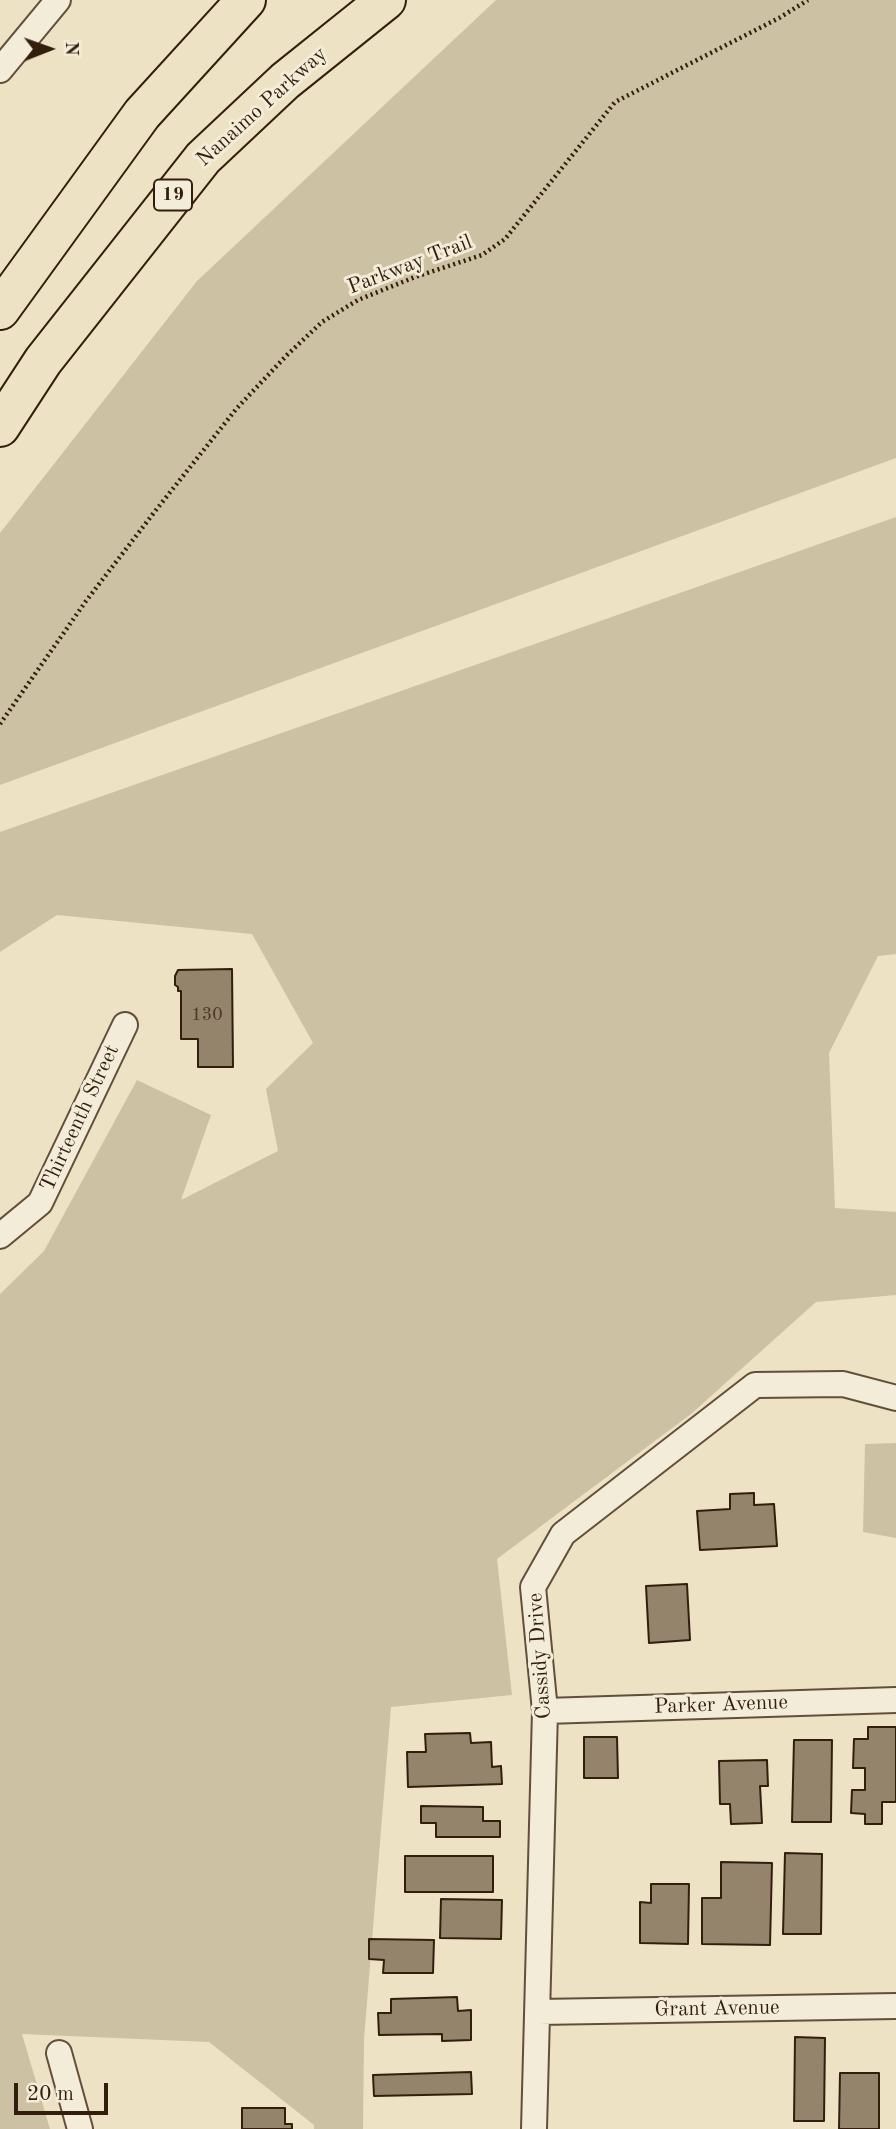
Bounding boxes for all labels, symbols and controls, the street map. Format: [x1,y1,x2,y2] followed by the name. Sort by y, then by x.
[14,14,84,84] north arrow
[61,41,80,56] text: N
[192,42,332,172] street label: Nanaimo Parkway
[154,180,192,210] road number: 19
[344,230,476,300] street label: Parkway Trail
[191,1004,223,1026] house number: 130
[35,1041,125,1195] street label: Thirteenth Street
[523,1592,557,1720] street label: Cassidy Drive
[654,1690,788,1720] street label: Parker Avenue
[654,1995,780,2023] street label: Grant Avenue
[18,2070,112,2114] scale bar
[27,2084,74,2105] text: 20 m

